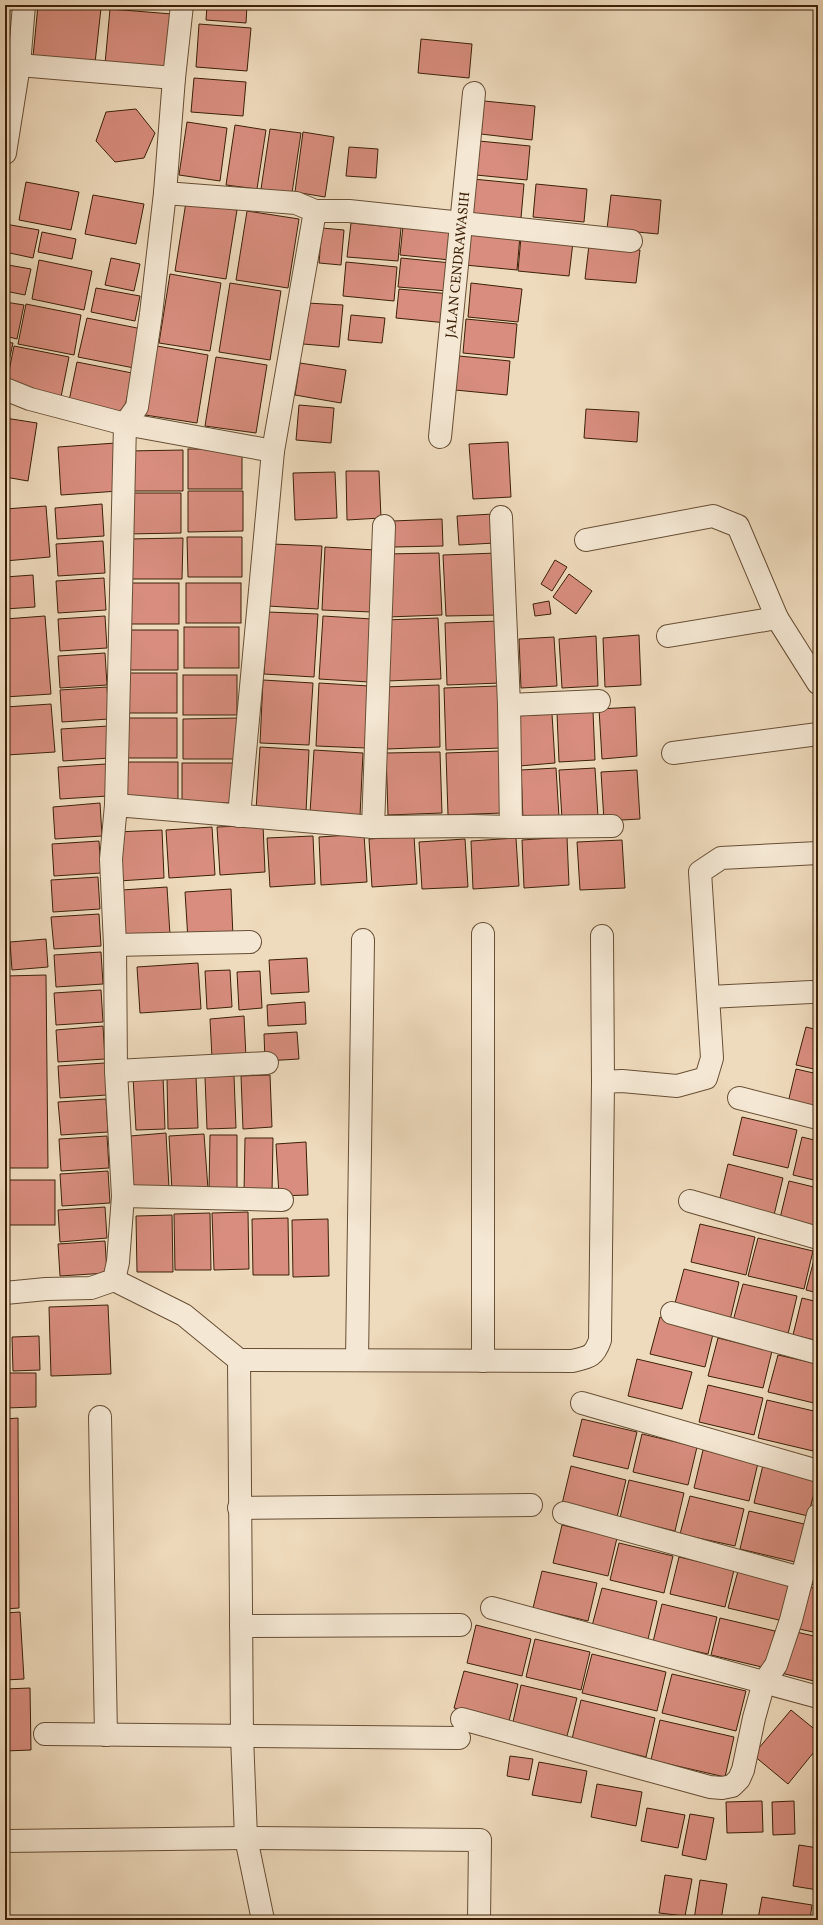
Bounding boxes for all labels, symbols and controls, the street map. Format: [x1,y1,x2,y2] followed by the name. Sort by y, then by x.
[442,191,475,339] street label: JALAN CENDRAWASIH

